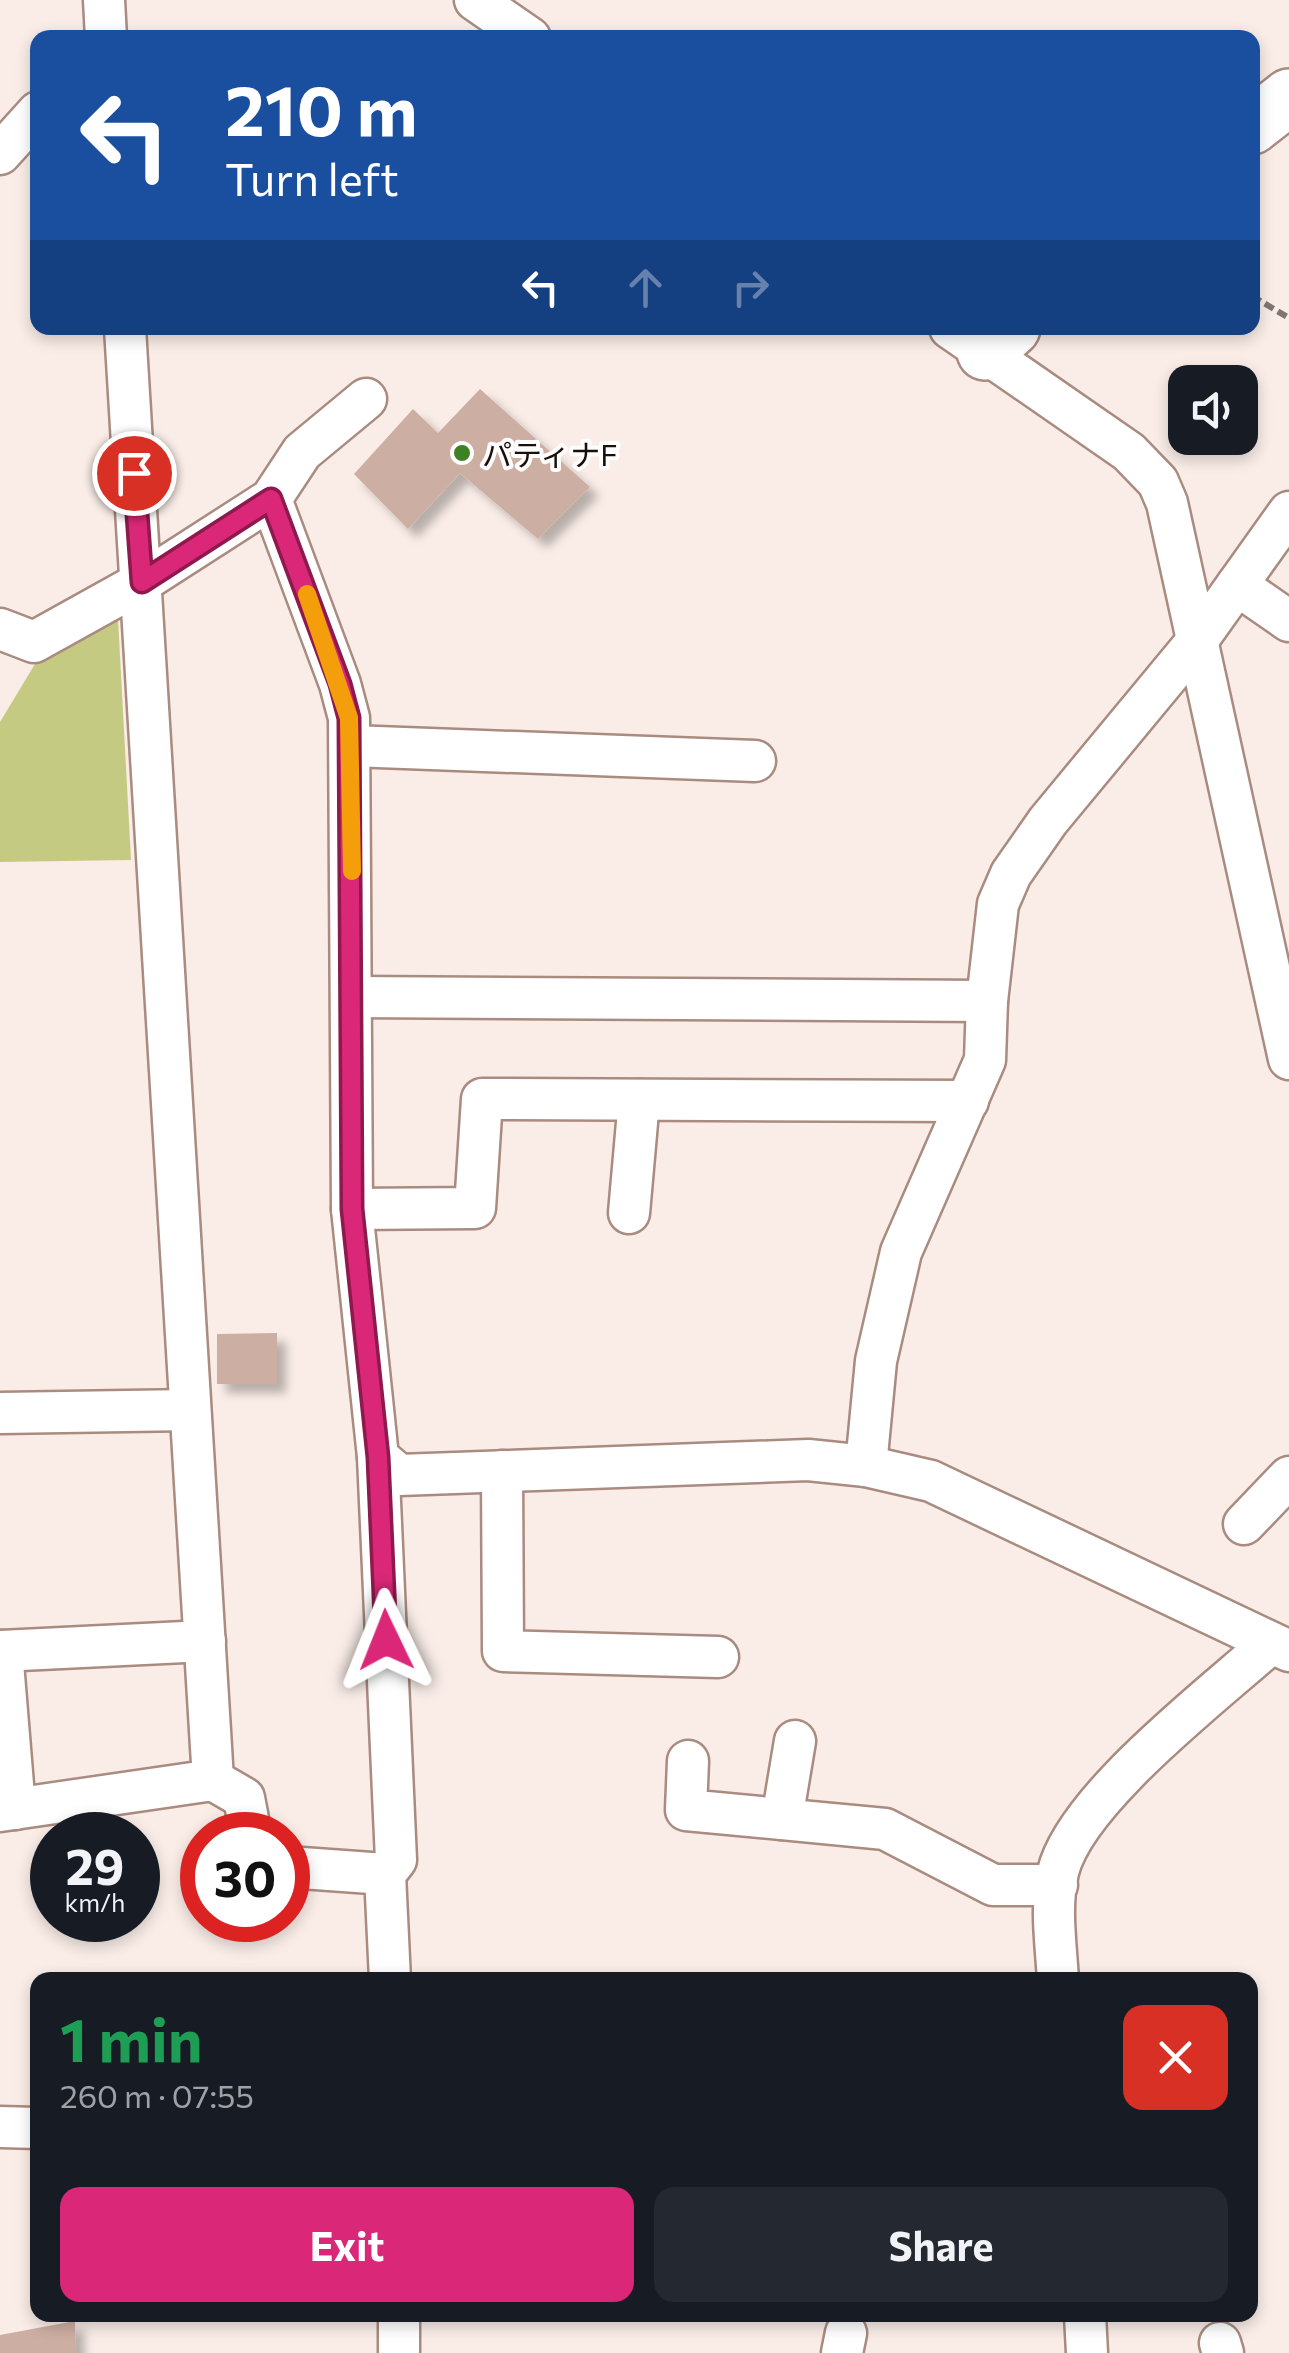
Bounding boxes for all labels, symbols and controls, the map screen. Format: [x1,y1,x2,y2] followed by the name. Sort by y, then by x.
[225,65,417,150] text: 210 m
[60,70,190,200] icon: left
[225,150,399,205] text: Turn left
[513,260,568,315] icon: left
[618,260,673,315] icon: ahead
[723,260,778,315] icon: right
[1168,365,1258,455] map controls
[1168,365,1258,455] button: sound
[92,431,177,516] pin
[482,435,617,472] place label: パティナF
[451,442,473,464] marker: パティナF
[107,446,162,501] icon: arrive
[334,1588,438,1692] position arrow
[180,1812,310,1942] speed limit sign: 30
[65,1834,124,1895] text: 29
[65,1887,125,1917] text: km/h
[60,2001,202,2074] text: 1 min
[1123,2005,1228,2110] button: close
[60,2075,254,2115] text: 260 m · 07:55
[60,2187,634,2302] button: Exit
[654,2187,1228,2302] button: Share

